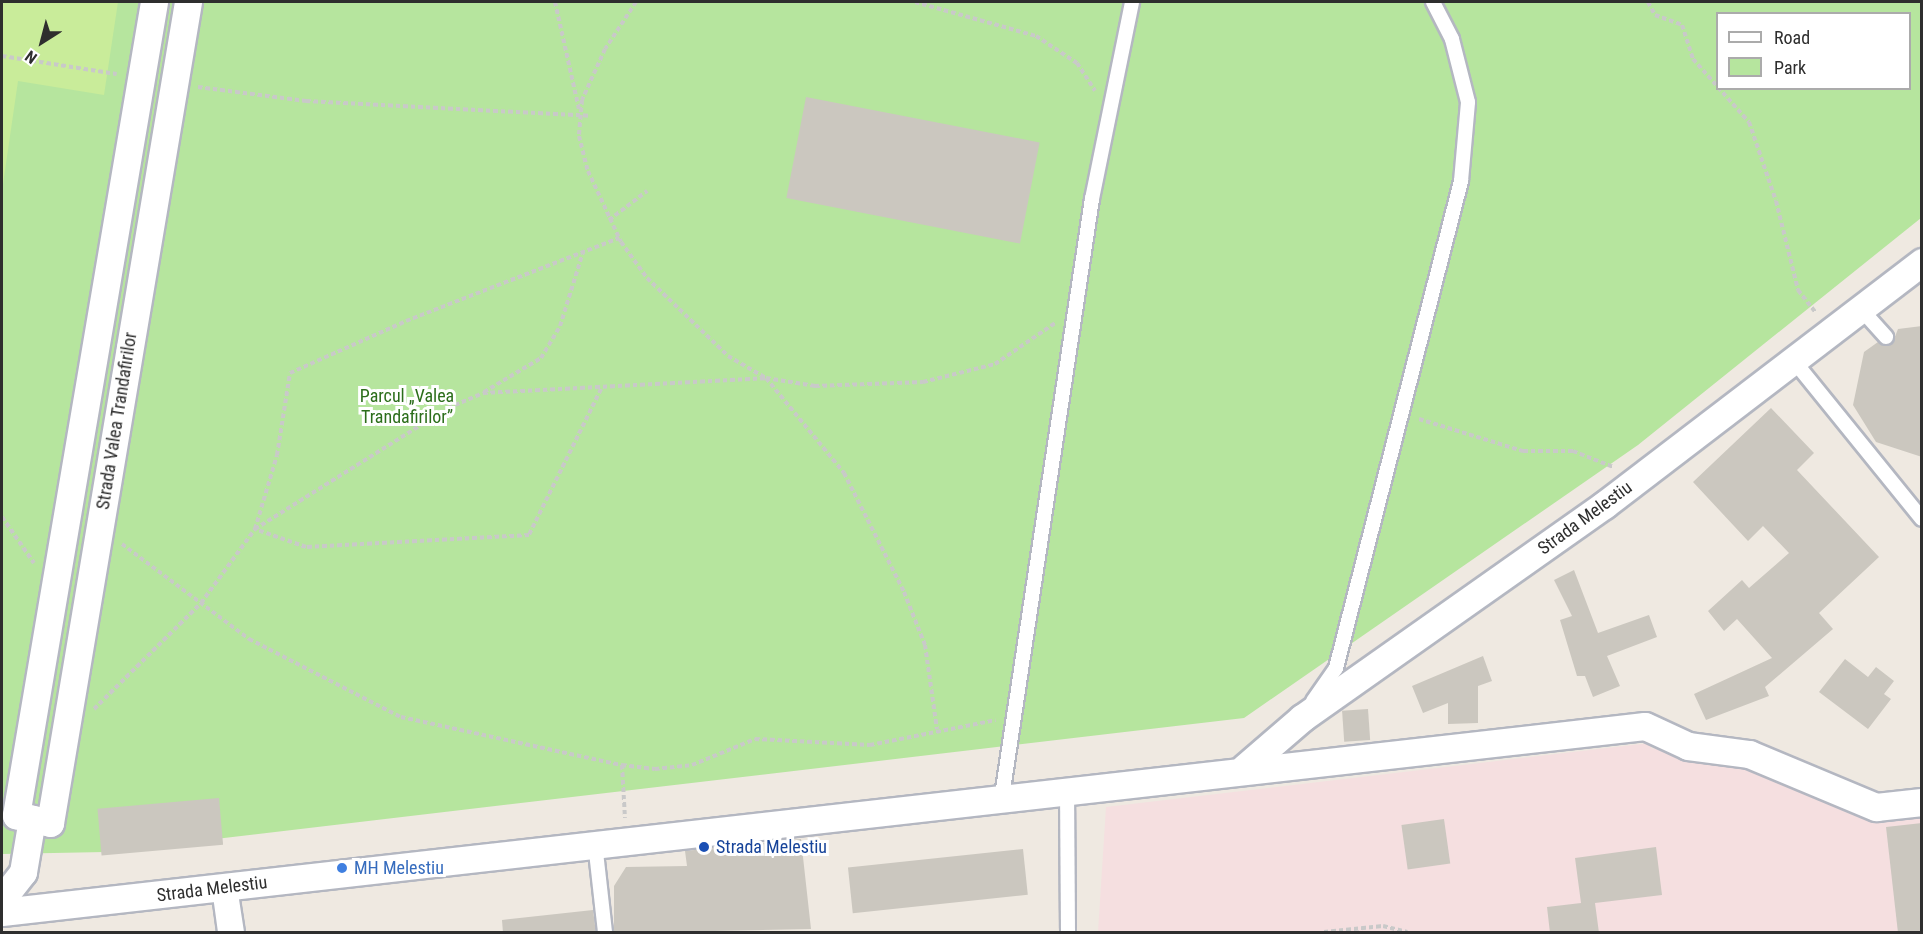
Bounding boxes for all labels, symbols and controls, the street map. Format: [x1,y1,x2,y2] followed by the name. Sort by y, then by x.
[12,12,72,72] north arrow
[1716,12,1911,90] legend
[1774,27,1810,48] text: Road
[22,46,41,68] text: N
[1774,57,1806,78] text: Park
[92,331,142,511] street label: Strada Valea Trandafirilor
[360,386,454,428] park label: Parcul „Valea Trandafirilor”
[1534,477,1636,559] street label: Strada Melestiu
[716,836,827,858] place label: Strada Melestiu
[697,840,711,854] marker: Strada Melestiu
[354,857,444,879] place label: MH Melestiu
[335,861,349,875] marker: MH Melestiu
[156,872,268,906] street label: Strada Melestiu

